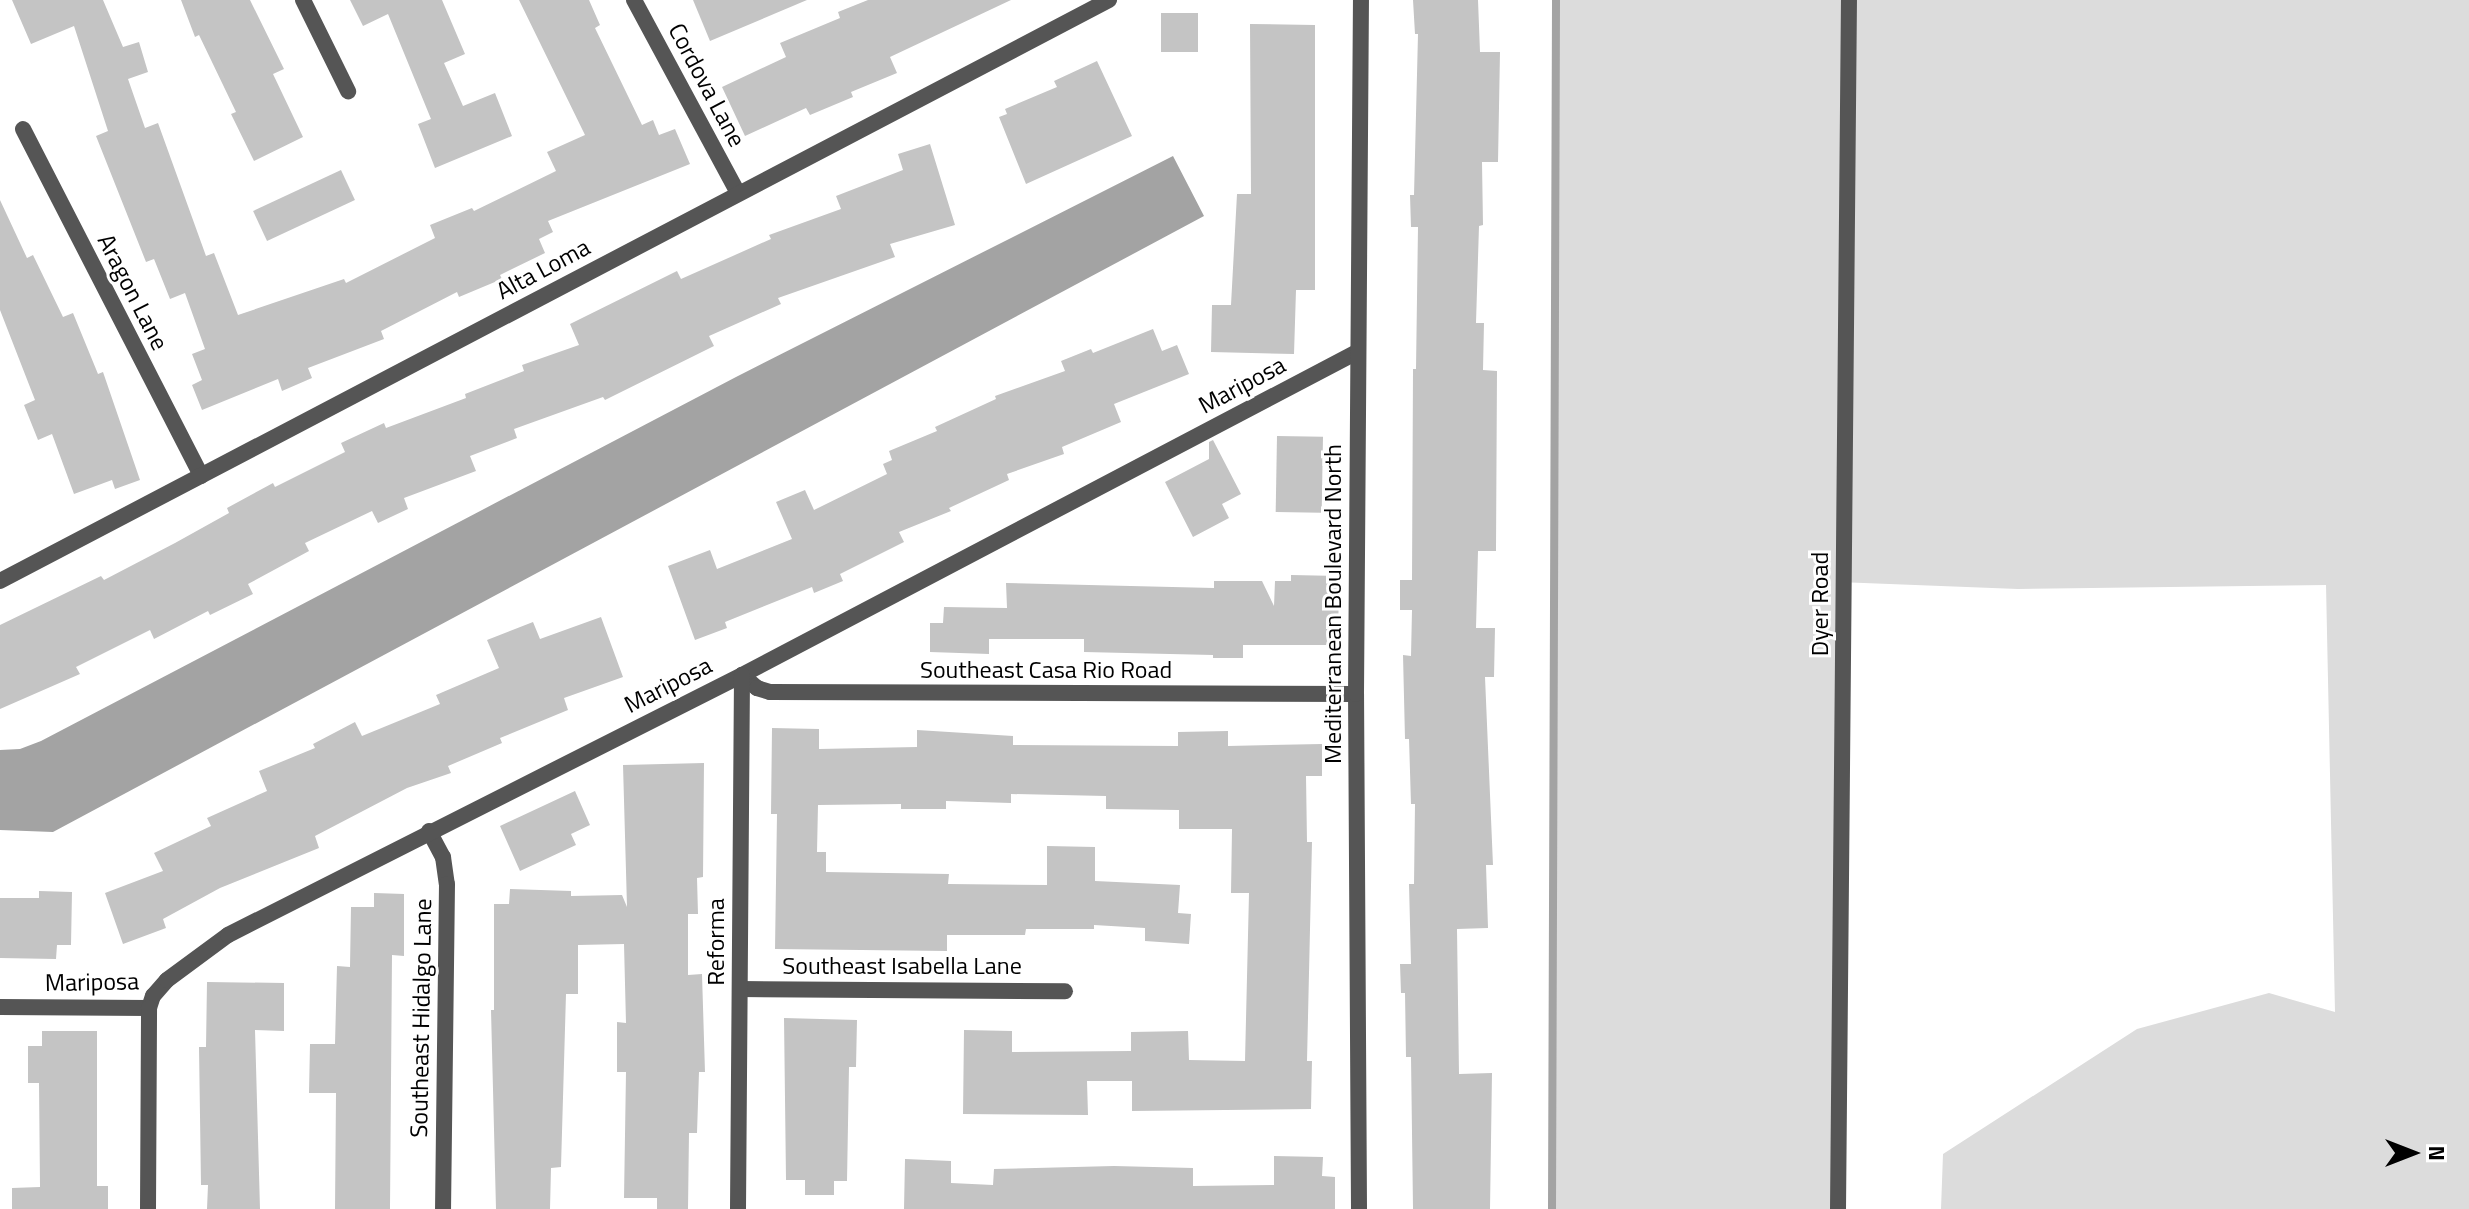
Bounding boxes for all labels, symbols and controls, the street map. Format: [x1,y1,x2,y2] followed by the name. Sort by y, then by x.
[662,18,752,152] street label: Cordova Lane
[91,229,175,355] street label: Aragon Lane
[491,232,595,306] street label: Alta Loma
[1194,350,1290,420] street label: Mariposa
[1319,444,1347,764] street label: Mediterranean Boulevard North
[1806,552,1834,656] street label: Dyer Road
[619,651,717,719] street label: Mariposa
[920,656,1172,684] street label: Southeast Casa Rio Road
[405,898,437,1138] street label: Southeast Hidalgo Lane
[702,898,730,986] street label: Reforma
[782,952,1022,980] street label: Southeast Isabella Lane
[45,967,139,997] street label: Mariposa
[2373,1113,2453,1193] north arrow
[2420,1145,2454,1161] text: N

